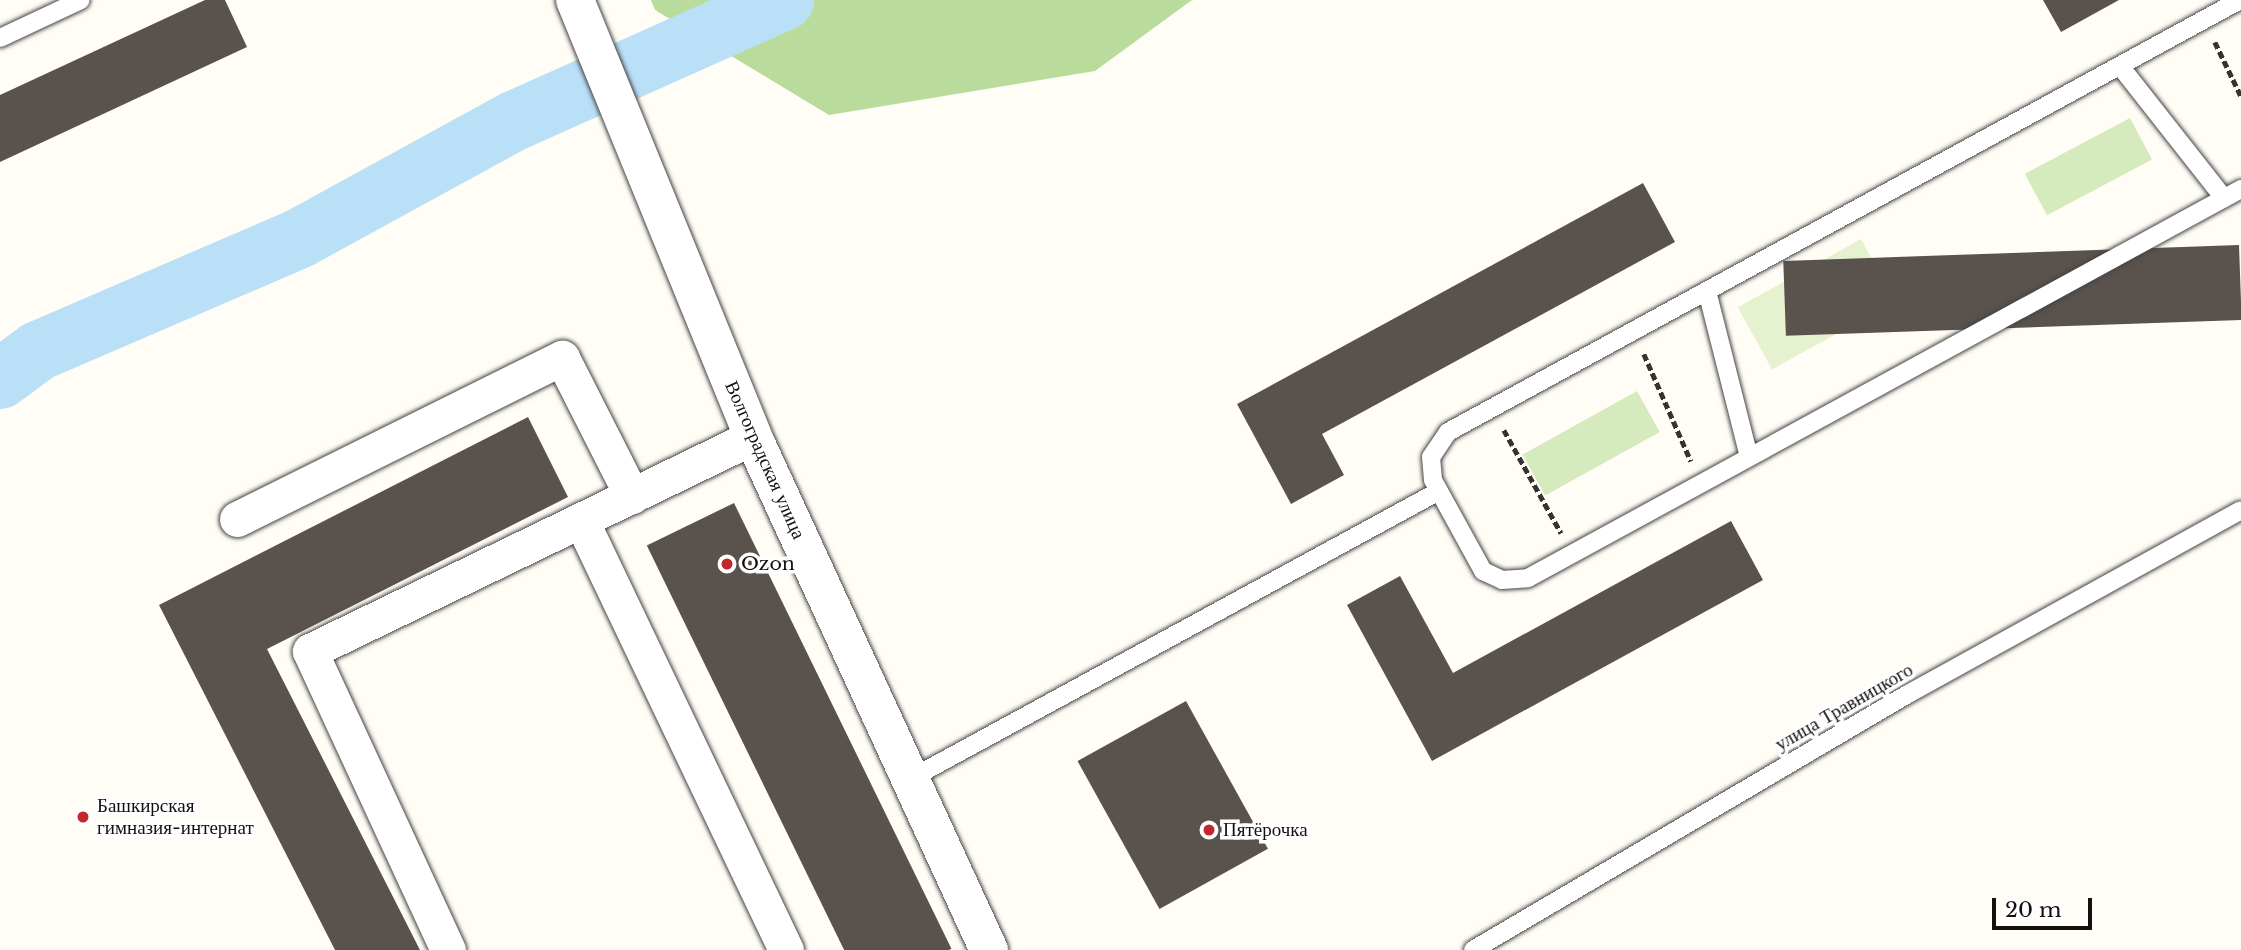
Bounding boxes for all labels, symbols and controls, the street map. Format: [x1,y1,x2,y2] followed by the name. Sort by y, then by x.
[720,377,810,543] street label: Волгоградская улица
[741,553,795,575] place label: Ozon
[719,556,735,572] marker: Ozon
[1771,658,1917,756] street label: улица Травницкого
[97,795,254,839] place label: Башкирская гимназия-интернат
[75,809,91,825] marker: Башкирская гимназия-интернат
[1223,819,1308,841] place label: Пятёрочка
[1201,822,1217,838] marker: Пятёрочка
[1996,884,2096,928] scale bar
[2005,897,2062,923] text: 20 m

